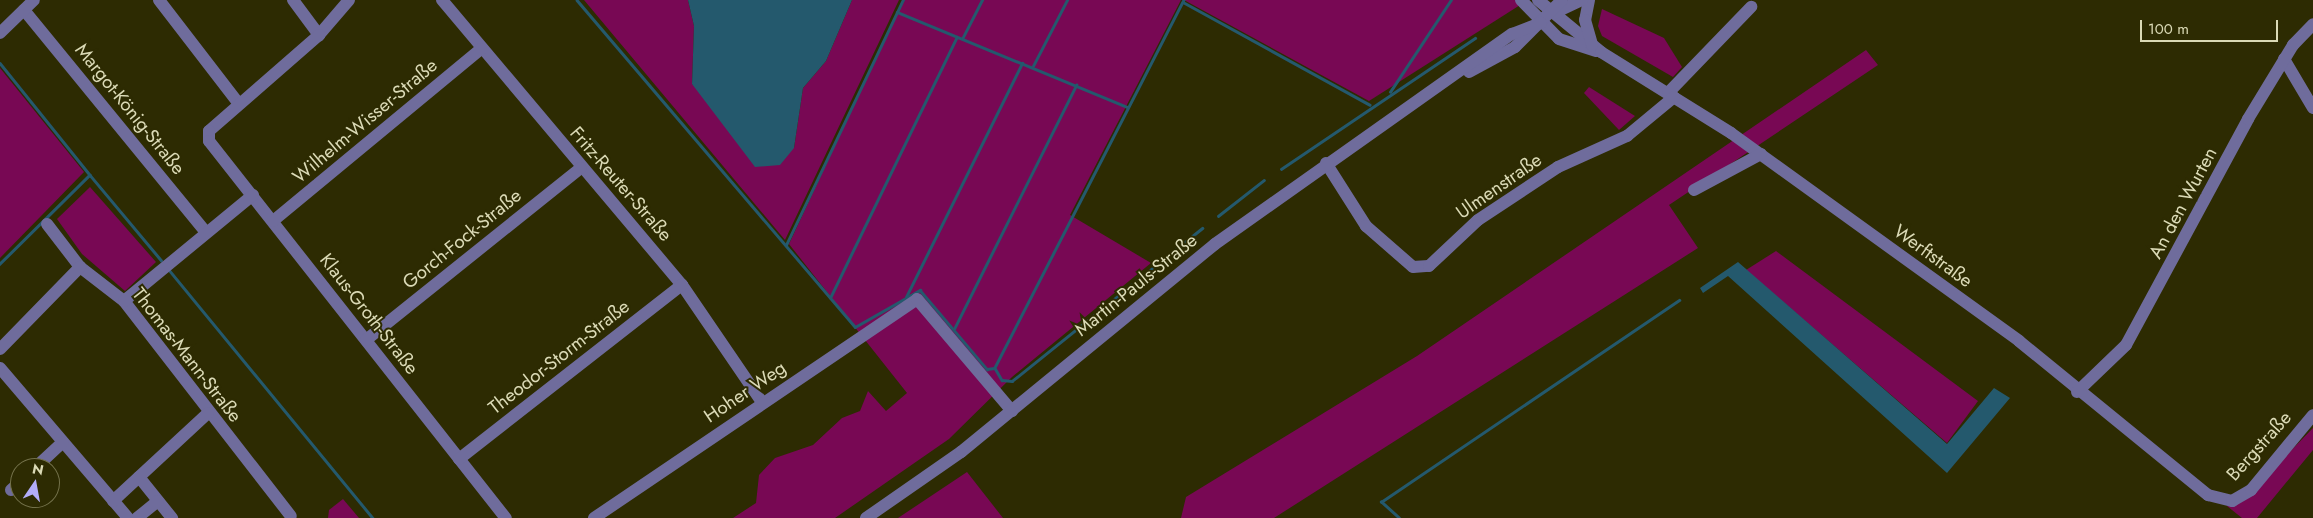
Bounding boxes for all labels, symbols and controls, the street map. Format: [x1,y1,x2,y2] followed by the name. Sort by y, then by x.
[2143,10,2280,42] scale bar
[2148,18,2189,40] text: 100 m
[70,39,190,179] street label: Margot-König-Straße
[288,54,442,188] street label: Wilhelm-Wisser-Straße
[565,122,677,246] street label: Fritz-Reuter-Straße
[2144,143,2222,263] street label: An den Wurten
[1452,148,1546,224] street label: Ulmenstraße
[398,184,526,294] street label: Gorch-Fock-Straße
[1889,220,1977,292] street label: Werftstraße
[1070,229,1202,341] street label: Martin-Pauls-Straße
[315,249,423,379] street label: Klaus-Groth-Straße
[127,283,247,427] street label: Thomas-Mann-Straße
[484,295,634,419] street label: Theodor-Storm-Straße
[700,356,790,428] street label: Hoher Weg
[2222,406,2296,486] street label: Bergstraße
[10,458,60,508] north arrow
[30,458,45,480] text: N

